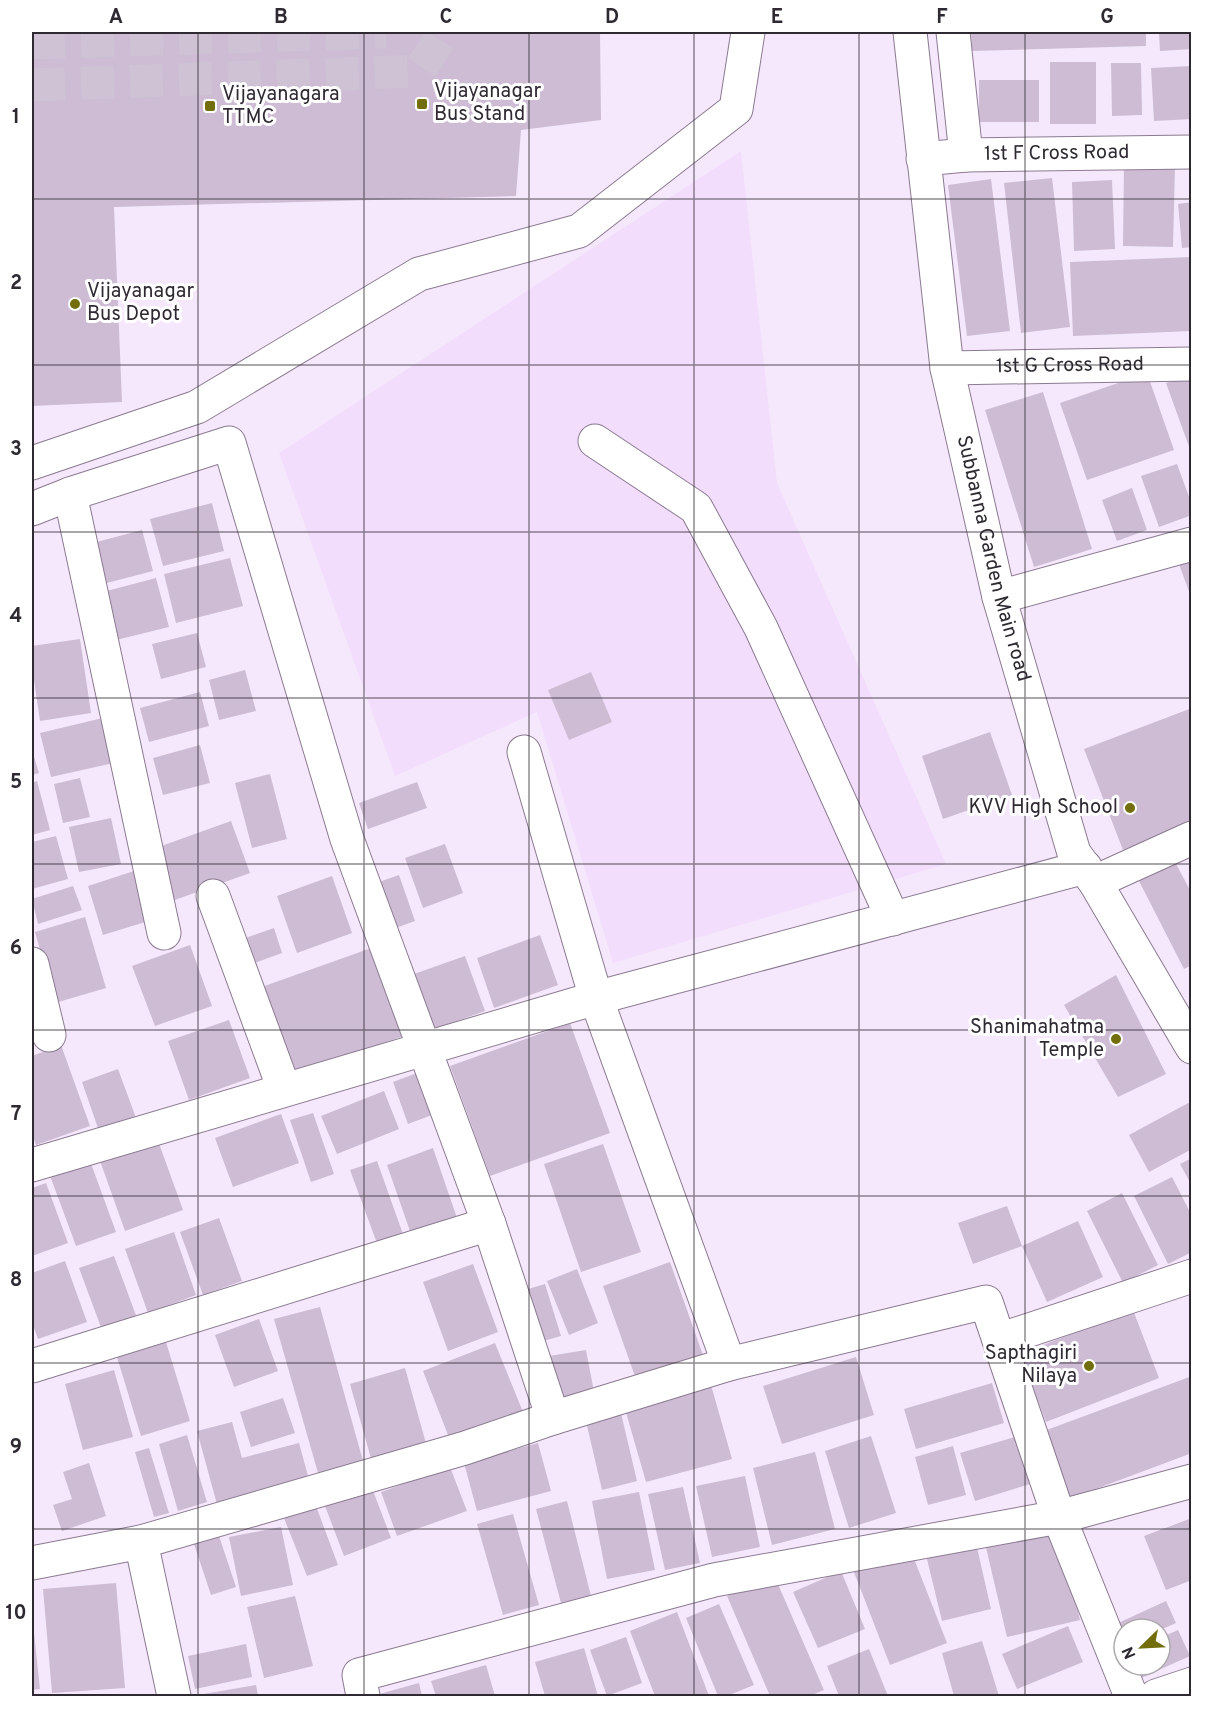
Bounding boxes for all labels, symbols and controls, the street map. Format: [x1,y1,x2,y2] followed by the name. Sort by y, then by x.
[109,5,123,31] text: A
[274,5,288,31] text: B
[440,5,452,31] text: C
[605,5,619,31] text: D
[771,5,783,31] text: E
[936,5,948,31] text: F
[1100,5,1114,31] text: G
[434,79,542,128] place label: Vijayanagar Bus Stand
[222,82,340,131] place label: Vijayanagara TTMC
[415,97,429,111] marker: Vijayanagar Bus Stand
[203,99,217,113] marker: Vijayanagara TTMC
[12,105,20,131] text: 1
[984,140,1130,168] street label: 1st F Cross Road
[10,271,22,297] text: 2
[87,279,195,328] place label: Vijayanagar Bus Depot
[68,297,82,311] marker: Vijayanagar Bus Depot
[996,352,1144,380] street label: 1st G Cross Road
[950,433,1036,685] street label: Subbanna Garden Main road
[10,437,22,463] text: 3
[10,604,22,630] text: 4
[10,770,22,796] text: 5
[969,795,1118,821] place label: KVV High School
[1123,801,1137,815] marker: KVV High School
[10,936,22,962] text: 6
[970,1015,1104,1064] place label: Shanimahatma Temple
[1109,1032,1123,1046] marker: Shanimahatma Temple
[11,1102,21,1128] text: 7
[10,1268,22,1294] text: 8
[985,1341,1077,1390] place label: Sapthagiri Nilaya
[1082,1359,1096,1373] marker: Sapthagiri Nilaya
[10,1435,22,1461] text: 9
[5,1601,27,1627] text: 10
[1112,1617,1172,1677] north arrow
[1119,1643,1142,1662] text: N

